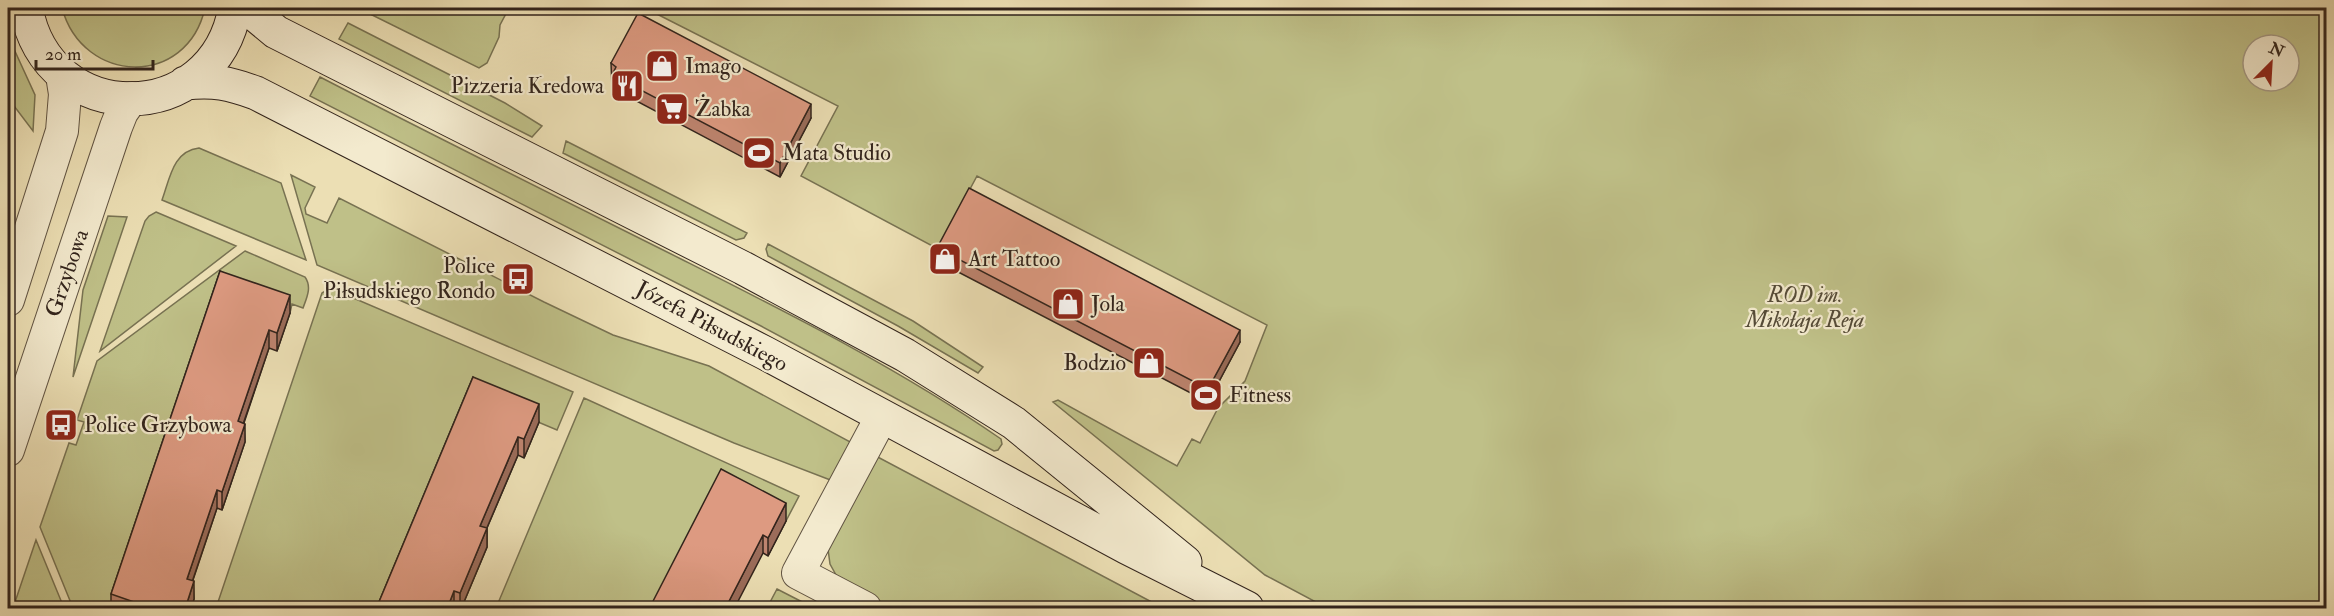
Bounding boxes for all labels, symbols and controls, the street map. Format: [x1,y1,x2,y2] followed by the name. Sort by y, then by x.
[36,33,153,71] scale bar
[2241,33,2301,93] north arrow
[2265,38,2288,63] text: N
[45,43,81,66] text: 20 m
[644,48,680,84] shop icon: Imago
[685,52,741,80] place label: Imago
[609,68,645,104] restaurant icon: Pizzeria Kredowa
[451,72,605,100] place label: Pizzeria Kredowa
[654,91,690,127] supermarket icon: Żabka
[695,94,752,123] place label: Żabka
[741,135,777,171] sports icon: Mata Studio
[782,139,891,167] place label: Mata Studio
[39,225,95,320] street label: Grzybowa
[927,241,963,277] shop icon: Art Tattoo
[967,245,1060,273] place label: Art Tattoo
[323,252,495,305] place label: Police Piłsudskiego Rondo
[500,261,536,297] bus stop icon: Police Piłsudskiego Rondo
[630,274,793,378] street label: Józefa Piłsudskiego
[1744,281,1864,334] park label: ROD im. Mikołaja Reja
[1050,286,1086,322] shop icon: Jola
[1090,290,1126,318] place label: Jola
[1131,345,1167,381] shop icon: Bodzio
[1063,349,1126,377] place label: Bodzio
[1188,377,1224,413] sports icon: Fitness
[1229,381,1291,409] place label: Fitness
[43,407,79,443] bus stop icon: Police Grzybowa
[84,411,233,439] place label: Police Grzybowa

